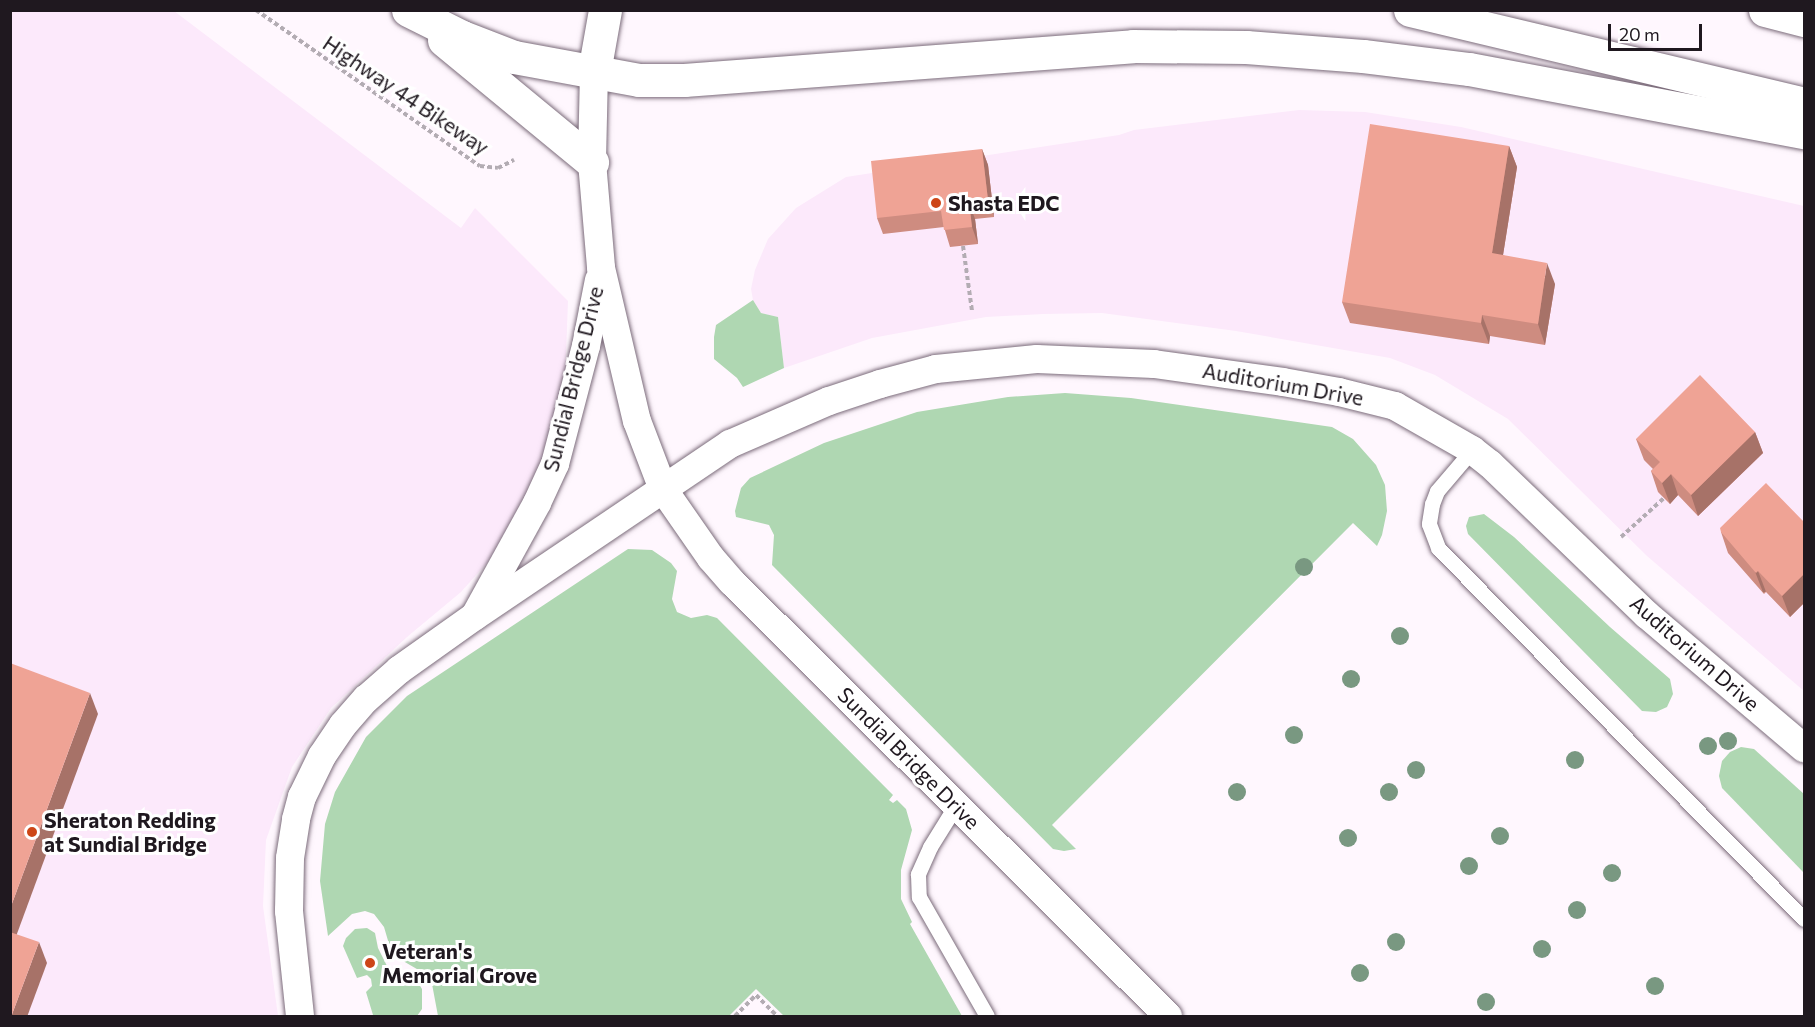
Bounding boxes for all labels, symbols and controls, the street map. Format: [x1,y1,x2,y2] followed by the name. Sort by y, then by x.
[1611,12,1706,50] scale bar
[1619,23,1660,45] text: 20 m
[318,30,494,160] street label: Highway 44 Bikeway
[948,190,1060,216] place label: Shasta EDC
[929,196,943,210] marker: Shasta EDC
[538,284,608,474] street label: Sundial Bridge Drive
[1200,357,1366,411] street label: Auditorium Drive
[1625,590,1765,716] street label: Auditorium Drive
[833,682,985,834] street label: Sundial Bridge Drive
[44,807,216,857] place label: Sheraton Redding at Sundial Bridge
[25,825,39,839] marker: Sheraton Redding at Sundial Bridge
[382,938,537,988] place label: Veteran's Memorial Grove
[363,956,377,970] marker: Veteran's Memorial Grove

